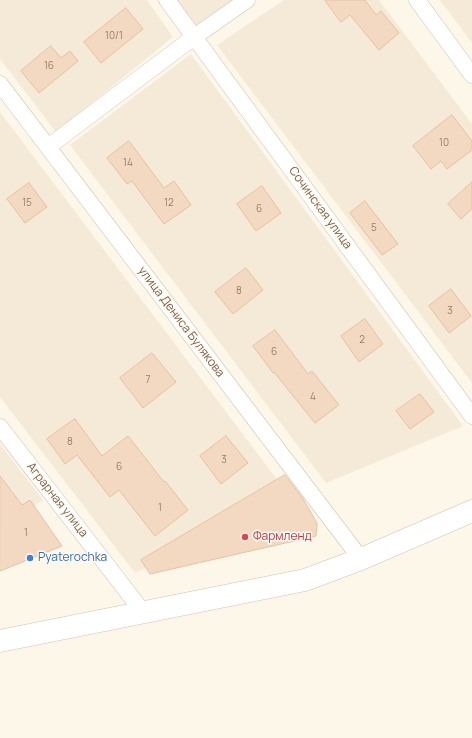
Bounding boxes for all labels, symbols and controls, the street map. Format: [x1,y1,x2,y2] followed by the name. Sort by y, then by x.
[105,30,123,42] house number: 10/1
[44,60,54,72] house number: 16
[439,137,449,149] house number: 10
[123,157,133,169] house number: 14
[285,164,355,252] street label: Сочинская улица
[22,197,32,209] house number: 15
[164,197,174,209] house number: 12
[256,203,262,215] house number: 6
[371,222,377,234] house number: 5
[135,264,227,380] street label: улица Дениса Булякова
[236,285,242,297] house number: 8
[447,305,453,317] house number: 3
[359,334,365,346] house number: 2
[271,346,277,358] house number: 6
[145,374,151,386] house number: 7
[310,391,316,403] house number: 4
[67,436,73,448] house number: 8
[221,454,227,466] house number: 3
[23,460,91,540] street label: Аграрная улица
[116,461,122,473] house number: 6
[158,502,162,514] house number: 1
[24,527,28,539] house number: 1
[253,530,312,544] place label: Фармленд
[240,532,250,542] marker: Фармленд
[38,551,107,565] place label: Pyaterochka
[25,553,35,563] marker: Pyaterochka

